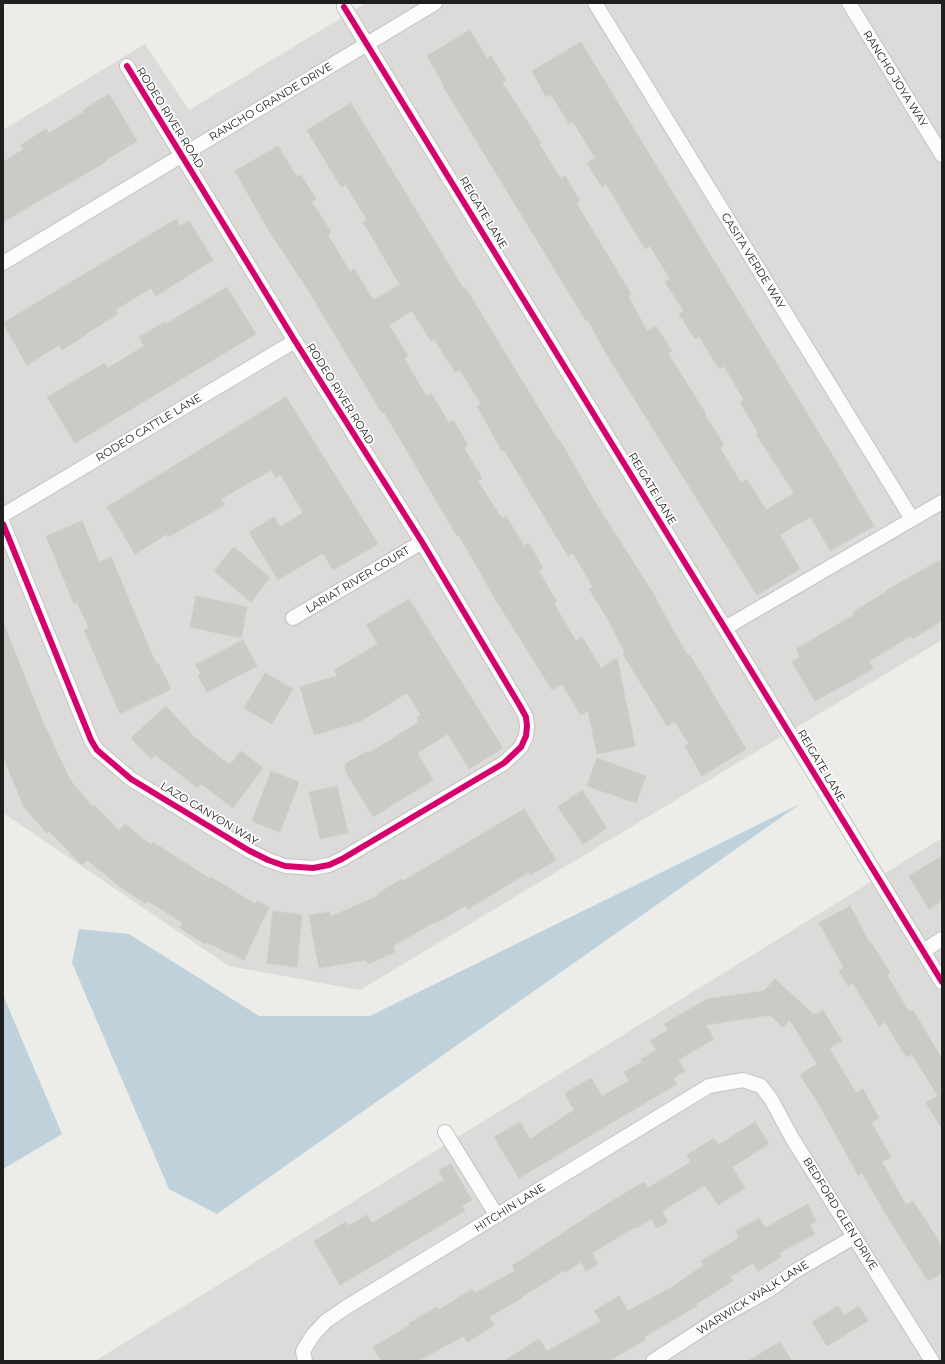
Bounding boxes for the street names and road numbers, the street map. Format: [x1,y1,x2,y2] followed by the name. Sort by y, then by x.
[860,28,930,130] street label: RANCHO JOYA WAY
[207,60,335,144] street label: RANCHO GRANDE DRIVE
[134,65,206,171] street label: RODEO RIVER ROAD
[456,175,510,251] street label: REIGATE LANE
[718,211,788,311] street label: CASITA VERDE WAY
[304,341,376,447] street label: RODEO RIVER ROAD
[94,391,204,465] street label: RODEO CATTLE LANE
[625,451,679,527] street label: REIGATE LANE
[304,544,412,616] street label: LARIAT RIVER COURT
[794,728,848,804] street label: REIGATE LANE
[158,780,260,848] street label: LAZO CANYON WAY
[800,1155,880,1273] street label: BEDFORD GLEN DRIVE
[472,1181,548,1235] street label: HITCHIN LANE
[695,1258,811,1338] street label: WARWICK WALK LANE

